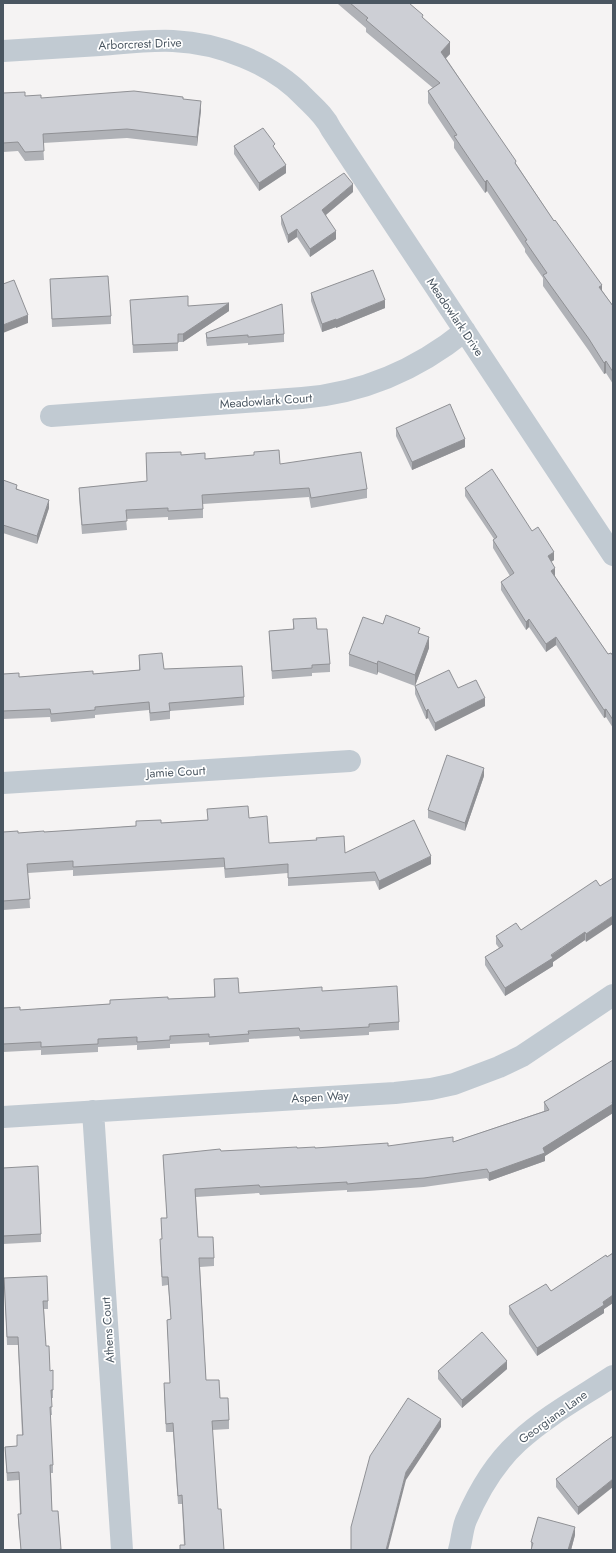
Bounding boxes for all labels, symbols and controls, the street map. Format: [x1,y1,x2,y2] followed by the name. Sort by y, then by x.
[98,34,182,54] street label: Arborcrest Drive
[422,274,488,360] street label: Meadowlark Drive
[219,389,313,413] street label: Meadowlark Court
[144,761,206,783] street label: Jamie Court
[291,1086,350,1107] street label: Aspen Way
[97,1296,119,1364] street label: Athens Court
[515,1386,591,1448] street label: Georgiana Lane

